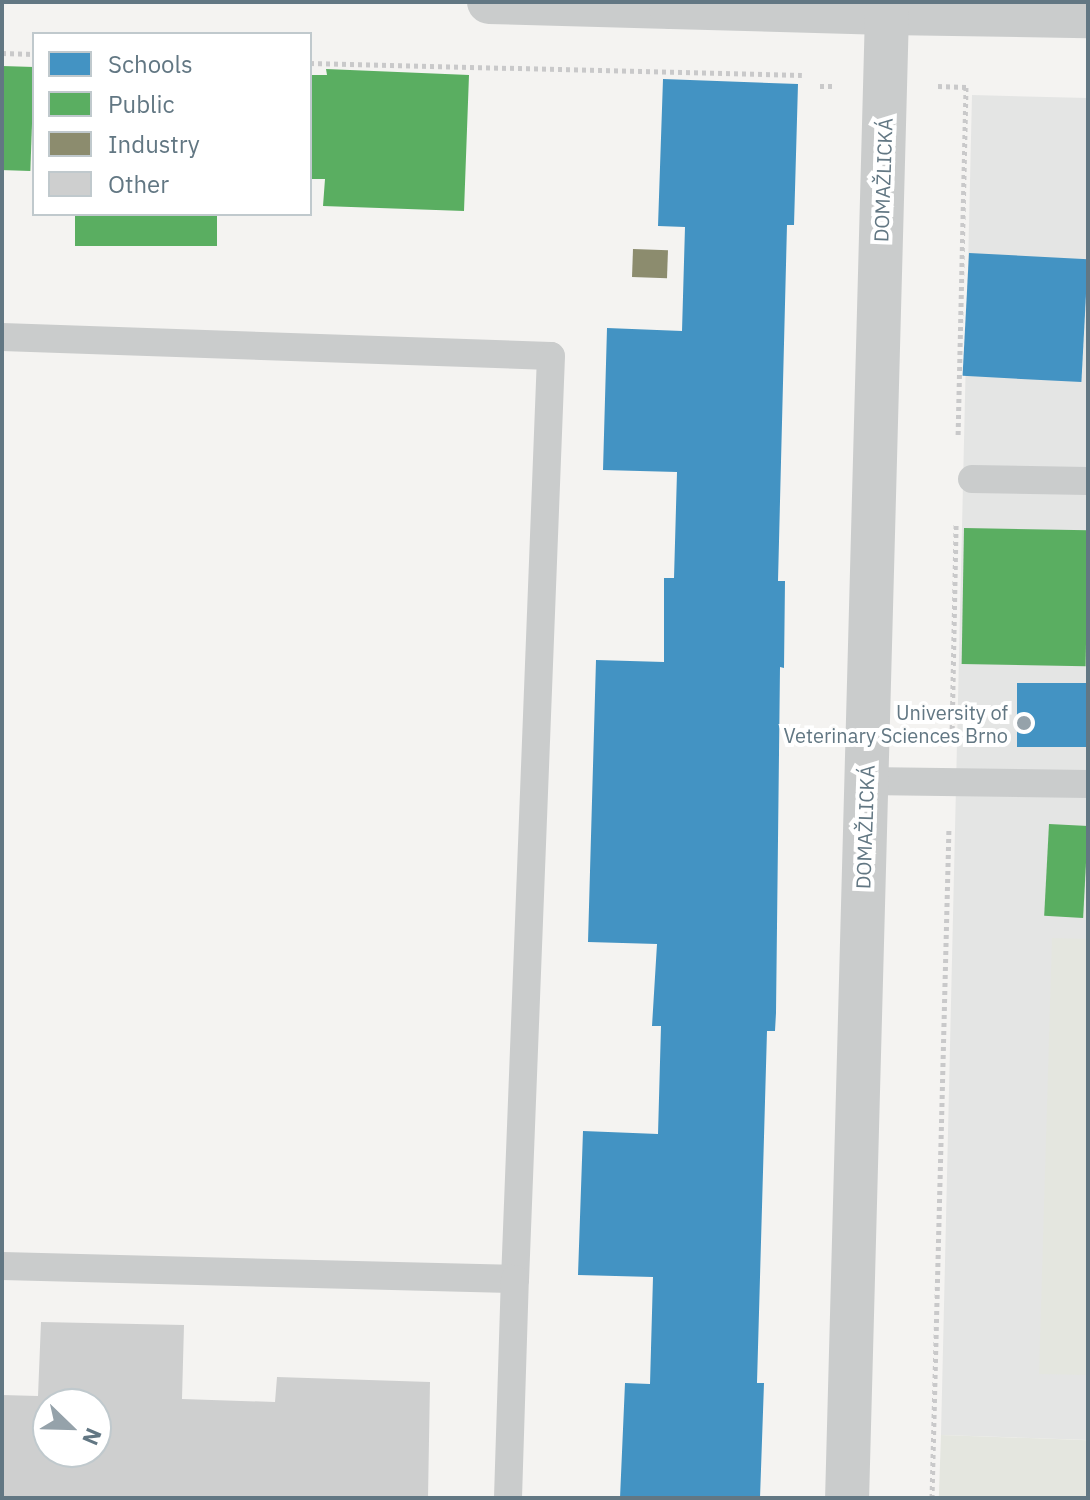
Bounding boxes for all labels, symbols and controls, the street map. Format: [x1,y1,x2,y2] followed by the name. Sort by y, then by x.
[32,32,312,216] legend
[108,48,193,80] text: Schools
[108,88,175,120] text: Public
[869,118,897,242] street label: DOMAŽLICKÁ
[108,128,200,160] text: Industry
[108,168,169,200] text: Other
[784,700,1008,747] place label: University of Veterinary Sciences Brno
[1015,714,1033,732] marker: University of Veterinary Sciences Brno
[851,765,879,889] street label: DOMAŽLICKÁ
[32,1388,112,1468] north arrow
[76,1424,109,1450] text: N

